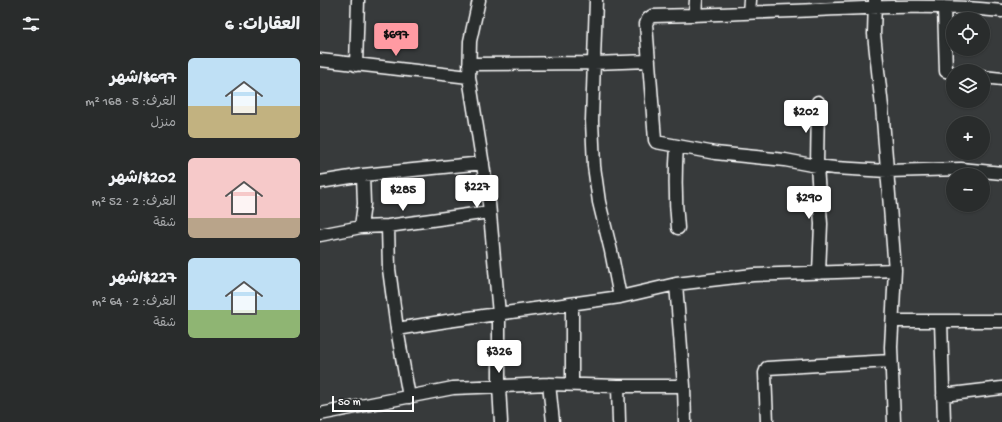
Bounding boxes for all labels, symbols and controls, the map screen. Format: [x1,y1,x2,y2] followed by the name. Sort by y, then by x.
[946,12,990,212] map controls
[946,12,990,56] button: locate
[20,13,42,35] icon: filters
[225,16,300,36] text: العقارات: 6
[372,23,420,57] pin: $697
[383,28,409,43] text: $697
[946,64,990,108] button: layers
[110,69,176,89] text: $697/شهر
[220,74,268,122] icon: home
[85,95,176,110] text: الغرف: 5 · 168 m²
[782,100,830,134] pin: $202
[793,105,819,120] text: $202
[150,116,176,131] text: منزل
[946,116,990,160] button: +
[946,168,990,212] button: −
[110,169,176,189] text: $202/شهر
[220,174,268,222] icon: home
[453,175,501,209] pin: $227
[379,178,427,212] pin: $285
[464,180,490,195] text: $227
[390,183,416,198] text: $285
[785,186,833,220] pin: $290
[796,191,822,206] text: $290
[92,195,176,210] text: الغرف: 2 · 52 m²
[153,216,176,231] text: شقة
[111,269,176,289] text: $227/شهر
[220,274,268,322] icon: home
[92,295,176,310] text: الغرف: 2 · 64 m²
[153,316,176,331] text: شقة
[475,340,523,374] pin: $326
[486,345,512,360] text: $326
[332,394,414,413] scale bar
[338,397,360,409] text: 50 m

